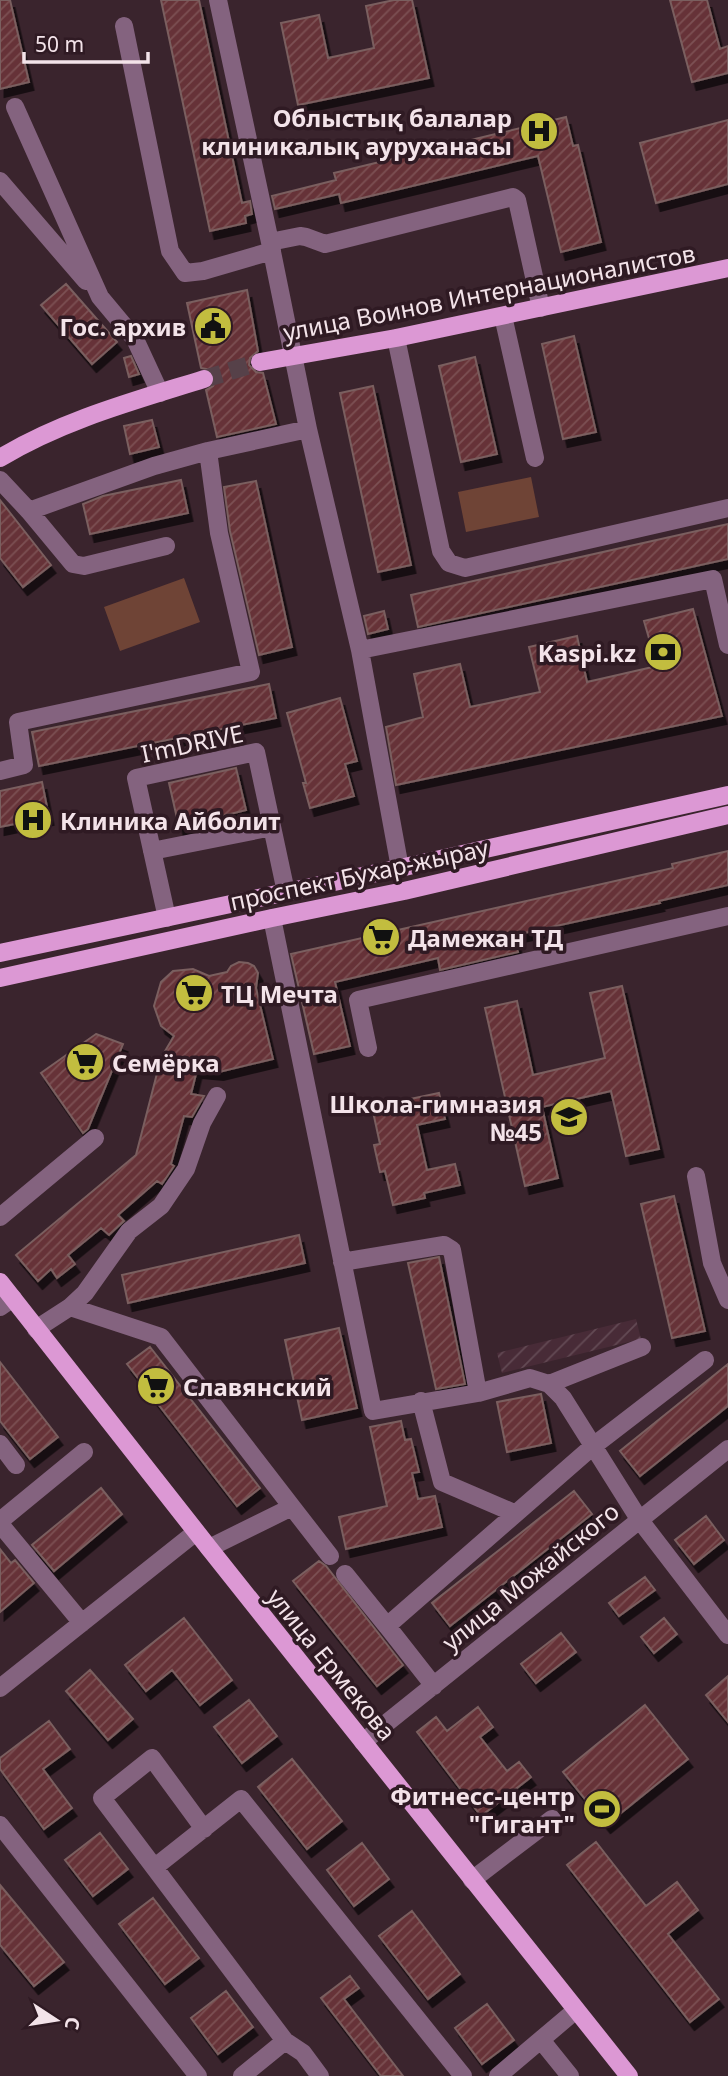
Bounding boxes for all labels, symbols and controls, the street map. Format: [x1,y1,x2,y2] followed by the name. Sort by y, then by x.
[24,21,149,65] scale bar
[35,30,84,58] text: 50 m
[201,101,512,162] place label: Облыстық балалар клиникалық ауруханасы
[518,110,560,152] hospital icon: Облыстық балалар клиникалық ауруханасы
[280,236,698,348] street label: улица Воинов Интернационалистов
[192,305,234,347] public building icon: Гос. архив
[60,310,186,343] place label: Гос. архив
[642,631,684,673] bank icon: Kaspi.kz
[538,636,636,669] place label: Kaspi.kz
[138,716,246,770] street label: I'mDRIVE
[12,799,54,841] hospital icon: Клиника Айболит
[60,804,280,837] place label: Клиника Айболит
[227,830,492,918] street label: проспект Бухар-жырау
[360,916,402,958] supermarket icon: Дамежан ТД
[408,921,563,954] place label: Дамежан ТД
[173,972,215,1014] supermarket icon: ТЦ Мечта
[221,977,338,1010] place label: ТЦ Мечта
[64,1041,106,1083] supermarket icon: Семёрка
[112,1046,219,1079] place label: Семёрка
[329,1087,542,1148] place label: Школа-гимназия №45
[548,1096,590,1138] school or university icon: Школа-гимназия №45
[135,1365,177,1407] supermarket icon: Славянский
[183,1370,332,1403] place label: Славянский
[435,1494,625,1658] street label: улица Можайского
[260,1581,404,1747] street label: улица Ермекова
[390,1779,575,1840] place label: Фитнесс-центр "Гигант"
[581,1788,623,1830] sports icon: Фитнесс-центр "Гигант"
[21,1985,91,2055] north arrow
[59,2015,87,2032] text: С

